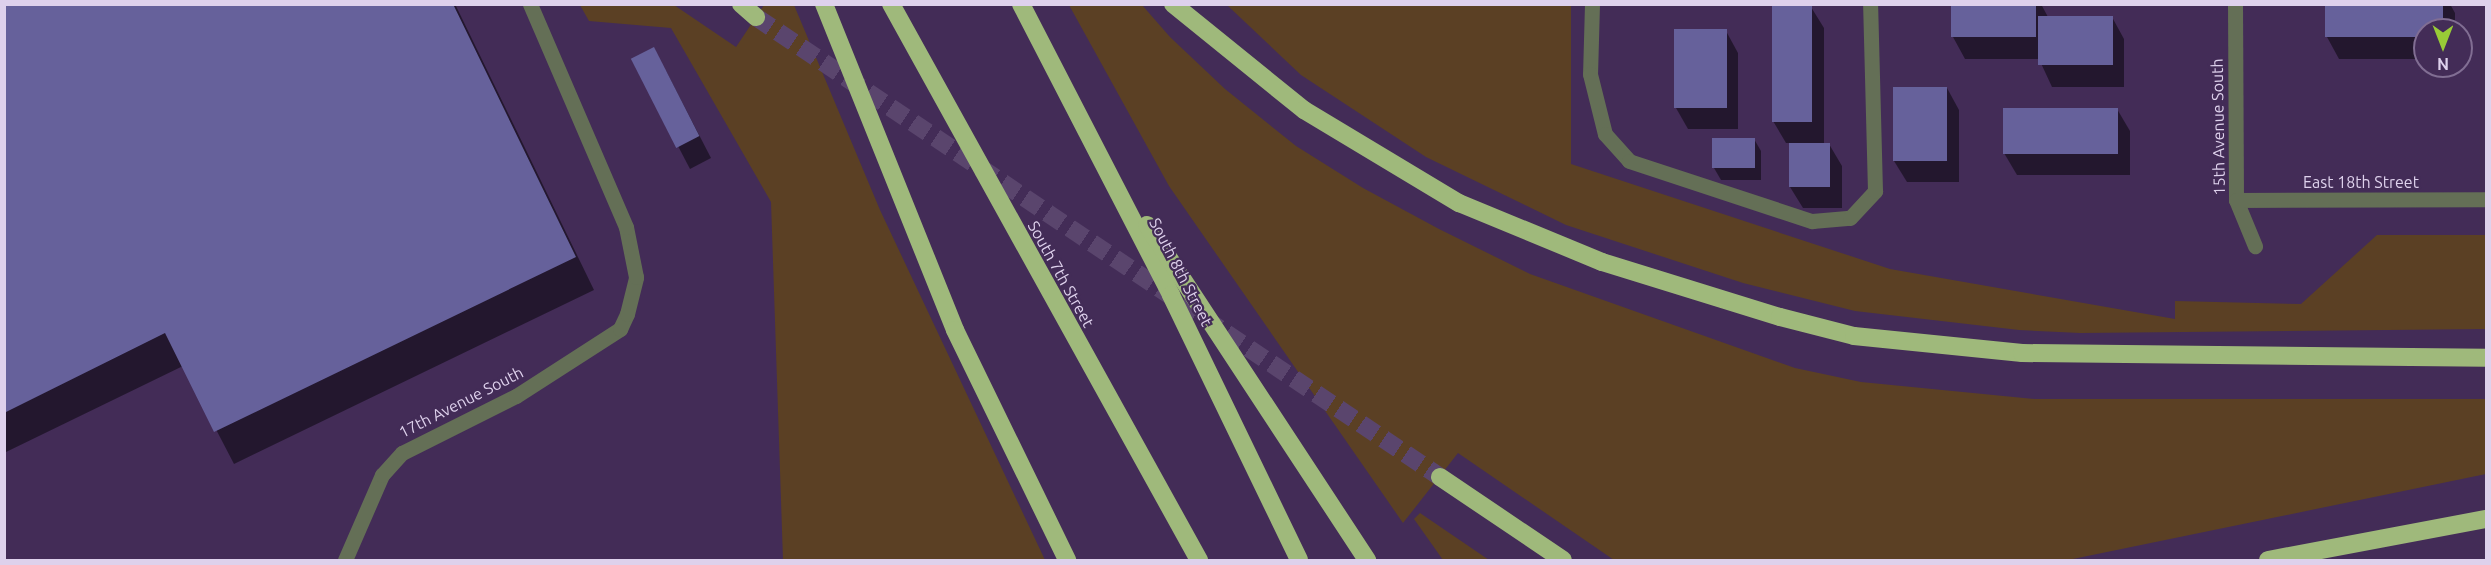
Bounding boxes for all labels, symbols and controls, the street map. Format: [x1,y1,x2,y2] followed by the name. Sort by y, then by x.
[2413,18,2473,78] north arrow
[2437,55,2449,73] text: N
[2207,58,2229,196] street label: 15th Avenue South
[2303,172,2419,192] street label: East 18th Street
[1145,215,1217,329] street label: South 8th Street
[1024,217,1098,331] street label: South 7th Street
[396,362,526,442] street label: 17th Avenue South

